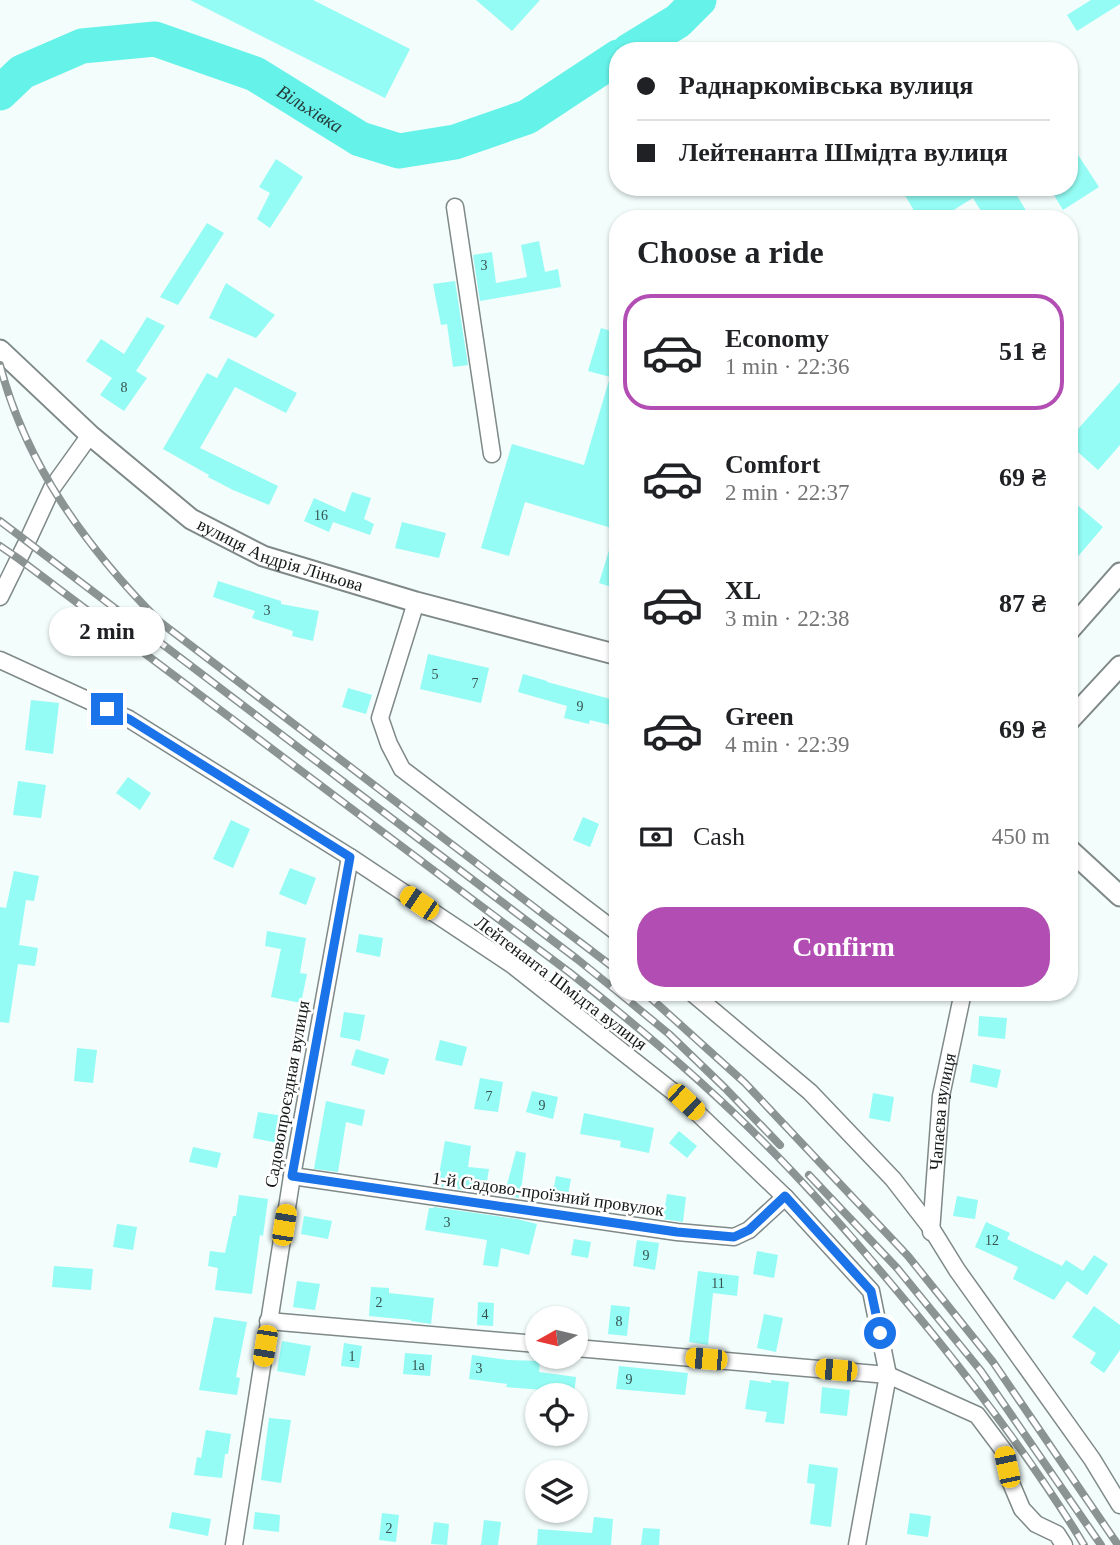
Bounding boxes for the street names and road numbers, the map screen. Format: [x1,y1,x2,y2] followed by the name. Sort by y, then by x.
[194,514,365,596] street label: вулиця Андрія Ліньова
[471,912,651,1054] street label: Лейтенанта Шмідта вулиця
[261,999,313,1189] street label: Садовопроєздная вулиця
[926,1051,960,1171] street label: Чапаєва вулиця
[431,1168,666,1220] street label: 1-й Садово-проїзний провулок

